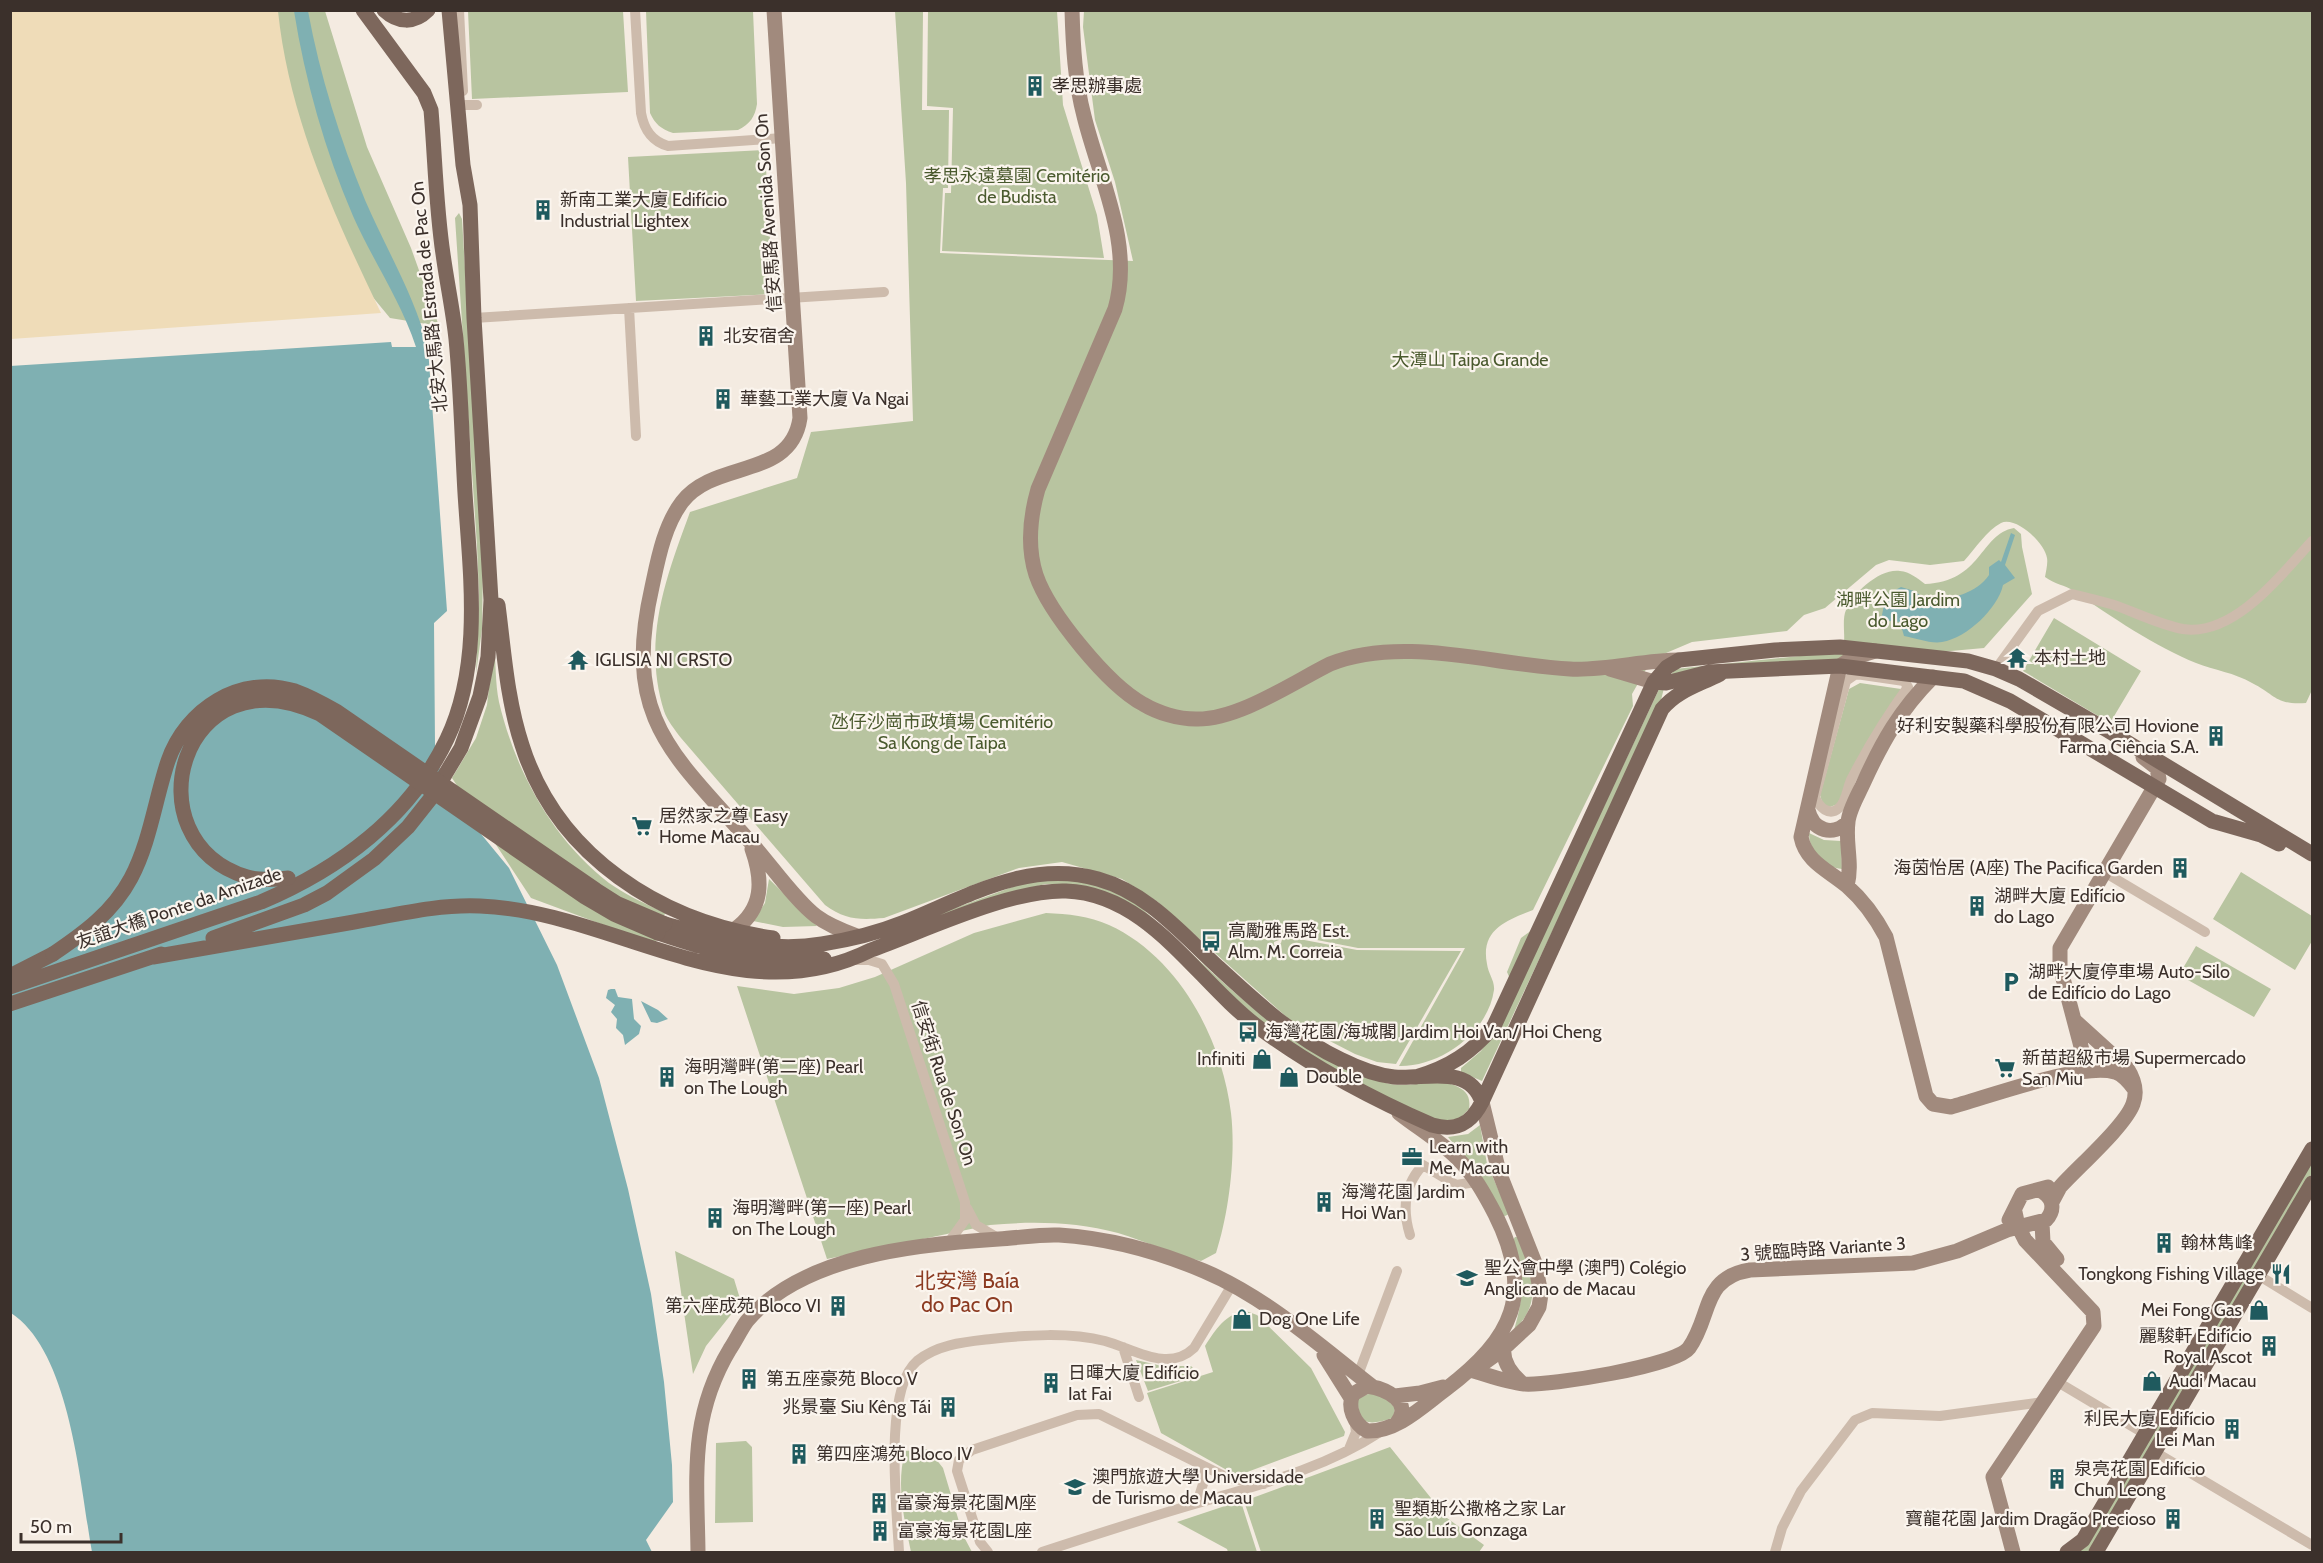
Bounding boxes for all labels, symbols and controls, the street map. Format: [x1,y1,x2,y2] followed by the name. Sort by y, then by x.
[1023,74,1047,98] building icon: 孝思辦事處
[1052,75,1142,97] place label: 孝思辦事處
[750,113,786,313] street label: 信安馬路 Avenida Son On
[924,165,1110,208] park label: 孝思永遠墓園 Cemitério de Budista
[406,180,452,414] street label: 北安大馬路 Estrada de Pac On
[560,189,727,232] place label: 新南工業大廈 Edifício Industrial Lightex
[531,198,555,222] building icon: 新南工業大廈 Edifício Industrial Lightex
[694,324,718,348] building icon: 北安宿舍
[723,325,795,347] place label: 北安宿舍
[1391,349,1549,371] park label: 大潭山 Taipa Grande
[711,387,735,411] building icon: 華藝工業大廈 Va Ngai
[740,388,909,410] place label: 華藝工業大廈 Va Ngai
[1836,589,1960,632] park label: 湖畔公園 Jardim do Lago
[2005,646,2029,670] temple icon: 本村土地
[2034,647,2106,669] place label: 本村土地
[566,648,590,672] temple icon: IGLISIA NI CRSTO
[595,649,732,671] place label: IGLISIA NI CRSTO
[831,711,1053,754] park label: 氹仔沙崗市政墳場 Cemitério Sa Kong de Taipa
[1897,715,2199,758] place label: 好利安製藥科學股份有限公司 Hovione Farma Ciência S.A.
[2204,724,2228,748] building icon: 好利安製藥科學股份有限公司 Hovione Farma Ciência S.A.
[659,805,788,848] place label: 居然家之尊 Easy Home Macau
[630,814,654,838] supermarket icon: 居然家之尊 Easy Home Macau
[2168,856,2192,880] building icon: 海茵怡居 (A座) The Pacifica Garden
[1893,857,2163,879] place label: 海茵怡居 (A座) The Pacifica Garden
[74,863,284,953] street label: 友誼大橋 Ponte da Amizade
[1994,885,2125,928] place label: 湖畔大廈 Edifício do Lago
[1965,894,1989,918] building icon: 湖畔大廈 Edifício do Lago
[1228,920,1349,963] place label: 高勵雅馬路 Est. Alm. M. Correia
[1199,929,1223,953] bus stop icon: 高勵雅馬路 Est. Alm. M. Correia
[2028,961,2230,1004] place label: 湖畔大廈停車場 Auto-Silo de Edifício do Lago
[1999,970,2023,994] parking icon: 湖畔大廈停車場 Auto-Silo de Edifício do Lago
[907,998,981,1168] street label: 信安街 Rua de Son On
[1236,1020,1260,1044] bus stop icon: 海灣花園/海城閣 Jardim Hoi Van/ Hoi Cheng
[1265,1021,1602,1043] place label: 海灣花園/海城閣 Jardim Hoi Van/ Hoi Cheng
[1250,1047,1274,1071] shop icon: Infiniti
[2022,1047,2246,1090] place label: 新苗超級市場 Supermercado San Miu
[1197,1048,1245,1070] place label: Infiniti
[684,1056,864,1099] place label: 海明灣畔(第二座) Pearl on The Lough
[1993,1056,2017,1080] supermarket icon: 新苗超級市場 Supermercado San Miu
[655,1065,679,1089] building icon: 海明灣畔(第二座) Pearl on The Lough
[1277,1065,1301,1089] shop icon: Double
[1306,1066,1362,1088] place label: Double
[1429,1136,1510,1179] place label: Learn with Me, Macau
[1400,1145,1424,1169] office icon: Learn with Me, Macau
[1341,1181,1465,1224] place label: 海灣花園 Jardim Hoi Wan
[1312,1190,1336,1214] building icon: 海灣花園 Jardim Hoi Wan
[732,1197,912,1240] place label: 海明灣畔(第一座) Pearl on The Lough
[703,1206,727,1230] building icon: 海明灣畔(第一座) Pearl on The Lough
[2152,1231,2176,1255] building icon: 翰林雋峰
[1740,1232,1906,1266] street label: 3 號臨時路 Variante 3
[2181,1232,2253,1254] place label: 翰林雋峰
[1484,1257,1687,1300] place label: 聖公會中學 (澳門) Colégio Anglicano de Macau
[2269,1262,2293,1286] restaurant icon: Tongkong Fishing Village
[2078,1263,2264,1285] place label: Tongkong Fishing Village
[1455,1266,1479,1290] school or university icon: 聖公會中學 (澳門) Colégio Anglicano de Macau
[915,1268,1019,1317] district label: 北安灣 Baía do Pac On
[826,1294,850,1318] building icon: 第六座成苑 Bloco VI
[665,1295,821,1317] place label: 第六座成苑 Bloco VI
[2247,1298,2271,1322] shop icon: Mei Fong Gas
[2141,1299,2242,1321] place label: Mei Fong Gas
[1230,1307,1254,1331] shop icon: Dog One Life
[1259,1308,1360,1330] place label: Dog One Life
[2139,1325,2252,1368] place label: 麗駿軒 Edifício Royal Ascot
[2257,1334,2281,1358] building icon: 麗駿軒 Edifício Royal Ascot
[1068,1362,1199,1405] place label: 日暉大廈 Edifício Iat Fai
[737,1367,761,1391] building icon: 第五座豪苑 Bloco V
[766,1368,918,1390] place label: 第五座豪苑 Bloco V
[2140,1369,2164,1393] shop icon: Audi Macau
[2169,1370,2257,1392] place label: Audi Macau
[1039,1371,1063,1395] building icon: 日暉大廈 Edifício Iat Fai
[936,1395,960,1419] building icon: 兆景臺 Siu Kêng Tái
[782,1396,931,1418] place label: 兆景臺 Siu Kêng Tái
[2084,1408,2215,1451] place label: 利民大廈 Edifício Lei Man
[2220,1417,2244,1441] building icon: 利民大廈 Edifício Lei Man
[787,1442,811,1466] building icon: 第四座鴻苑 Bloco IV
[816,1443,972,1465] place label: 第四座鴻苑 Bloco IV
[2074,1458,2205,1501] place label: 泉亮花園 Edifício Chun Leong
[1092,1466,1303,1509] place label: 澳門旅遊大學 Universidade de Turismo de Macau
[2045,1467,2069,1491] building icon: 泉亮花園 Edifício Chun Leong
[1063,1475,1087,1499] school or university icon: 澳門旅遊大學 Universidade de Turismo de Macau
[867,1491,891,1515] building icon: 富豪海景花園M座
[896,1492,1037,1514] place label: 富豪海景花園M座
[1394,1498,1566,1541] place label: 聖類斯公撒格之家 Lar São Luís Gonzaga
[21,1506,122,1544] scale bar
[1365,1507,1389,1531] building icon: 聖類斯公撒格之家 Lar São Luís Gonzaga
[2161,1507,2185,1531] building icon: 寶龍花園 Jardim Dragão Precioso
[1905,1508,2156,1530] place label: 寶龍花園 Jardim Dragão Precioso
[30,1516,72,1538] text: 50 m
[868,1519,892,1543] building icon: 富豪海景花園L座
[897,1520,1032,1542] place label: 富豪海景花園L座

